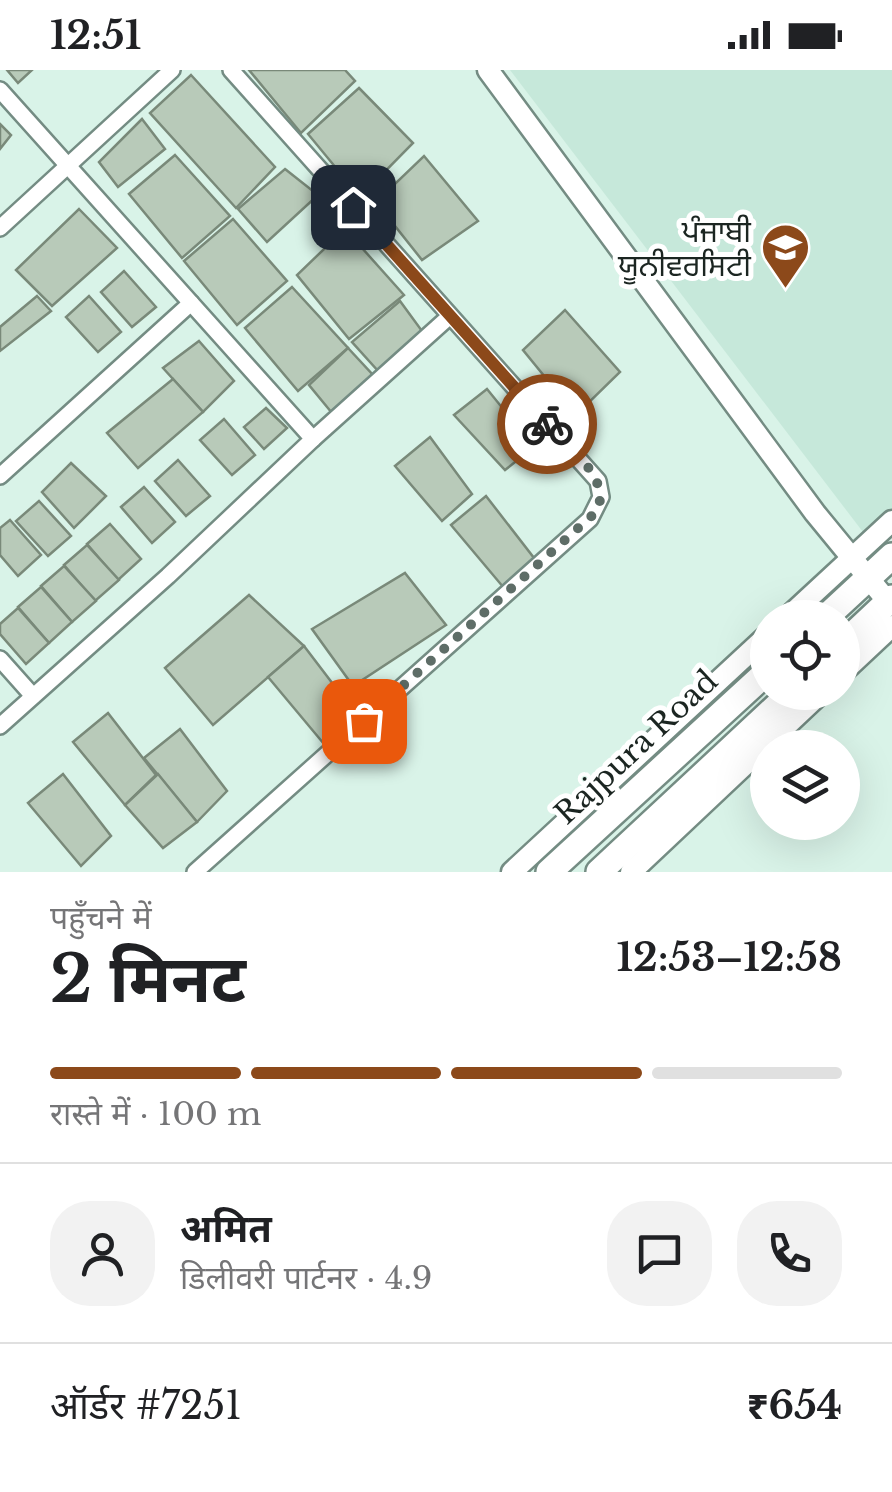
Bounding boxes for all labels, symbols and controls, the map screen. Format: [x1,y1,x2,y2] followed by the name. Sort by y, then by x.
[50,12,141,59] text: 12:51
[311,165,396,250] pin
[326,180,381,235] icon: home
[617,213,751,285] place label: ਪੰਜਾਬੀ ਯੂਨੀਵਰਸਿਟੀ
[760,222,812,290] school or university icon: ਪੰਜਾਬੀ ਯੂਨੀਵਰਸਿਟੀ
[497,374,597,474] courier
[520,397,575,452] icon: bike
[750,600,860,840] map controls
[750,600,860,710] button: locate
[547,662,725,832] street label: Rajpura Road
[322,679,407,764] pin
[337,694,392,749] icon: bag
[750,730,860,840] button: layers
[50,898,152,938] text: पहुँचने में
[617,934,842,981] text: 12:53–12:58
[50,939,246,1020] text: 2 मिनट
[50,1094,261,1134] text: रास्ते में · 100 m
[50,1201,155,1306] button: person
[607,1201,712,1306] button: chat
[737,1201,842,1306] button: phone
[180,1205,272,1252] text: अमित
[180,1258,432,1298] text: डिलीवरी पार्टनर · 4.9
[50,1382,242,1429] text: ऑर्डर #7251
[747,1382,842,1429] text: ₹654

